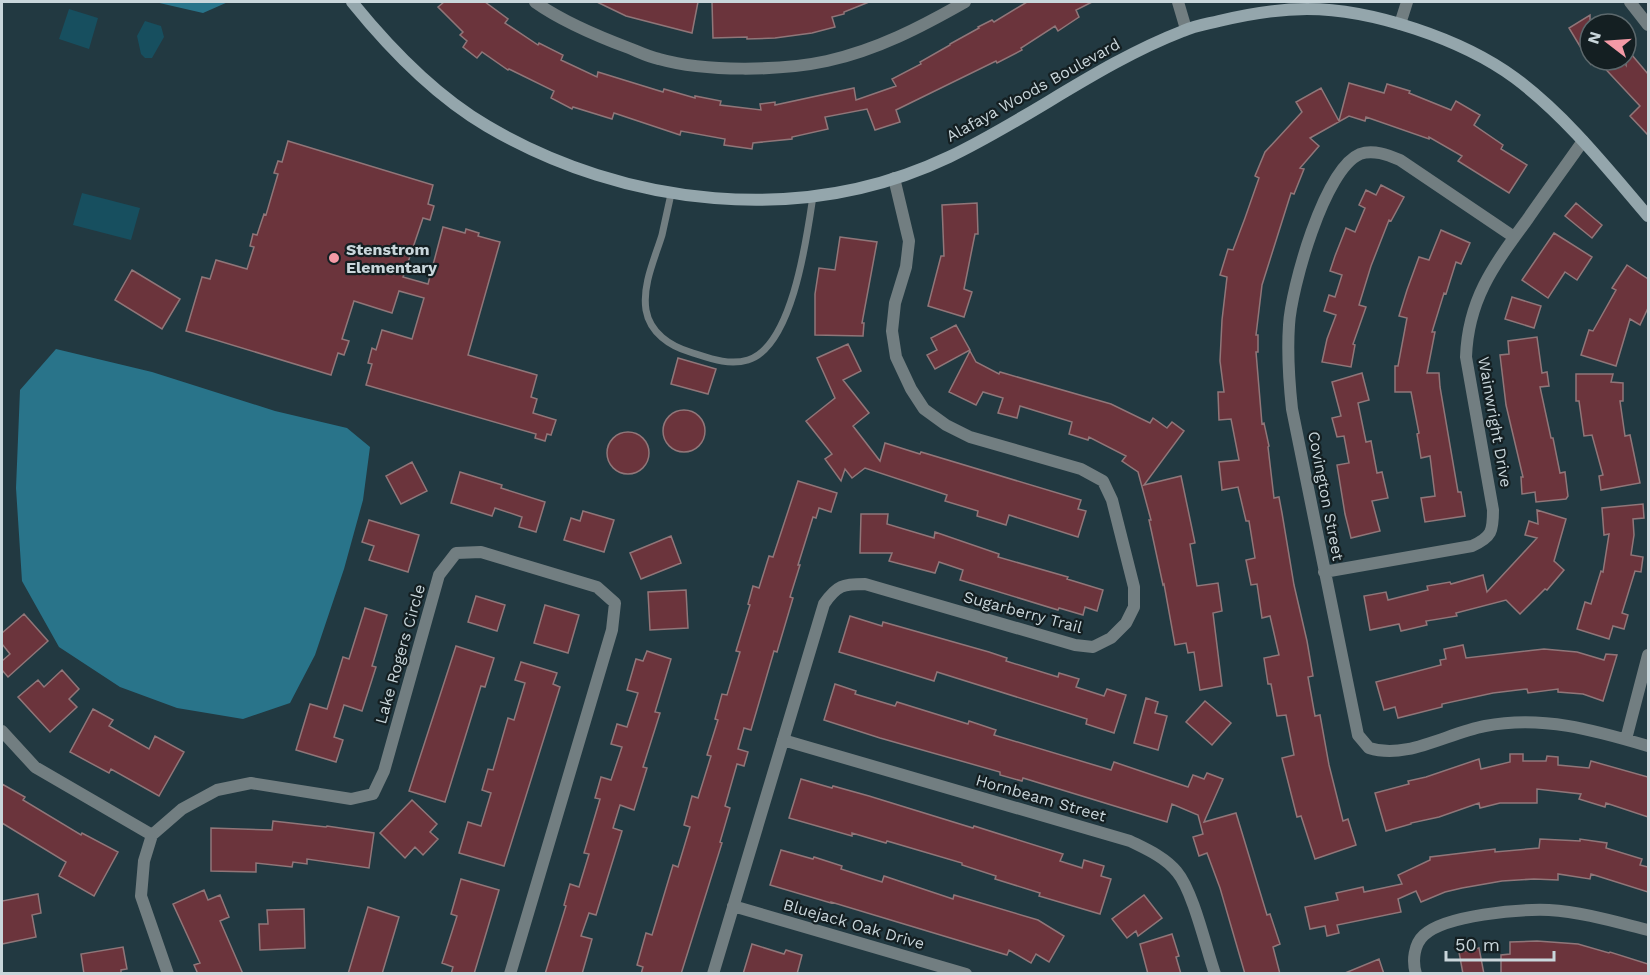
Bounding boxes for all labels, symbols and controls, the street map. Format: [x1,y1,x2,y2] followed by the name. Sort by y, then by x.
[1578,12,1638,72] north arrow
[1583,29,1605,46] text: N
[943,34,1123,146] street label: Alafaya Woods Boulevard
[346,240,438,277] place label: Stenstrom Elementary
[327,251,341,265] marker: Stenstrom Elementary
[1474,355,1516,489] street label: Wainwright Drive
[1304,430,1348,563] street label: Covington Street
[371,582,429,726] street label: Lake Rogers Circle
[961,587,1085,637] street label: Sugarberry Trail
[974,770,1109,826] street label: Hornbeam Street
[781,895,927,953] street label: Bluejack Oak Drive
[1446,924,1554,962] scale bar
[1455,934,1500,955] text: 50 m

